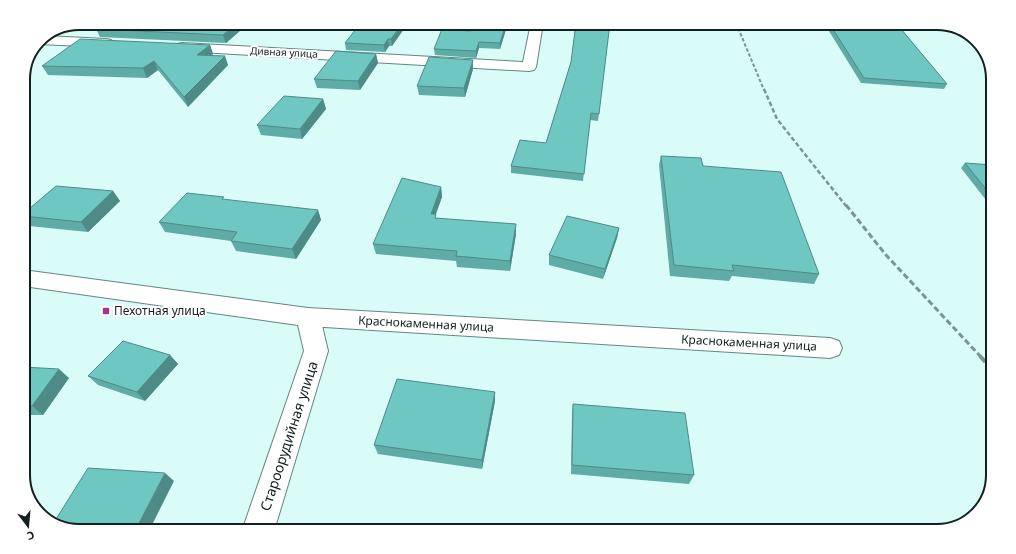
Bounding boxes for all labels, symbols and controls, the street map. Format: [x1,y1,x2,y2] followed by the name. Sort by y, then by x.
[250,43,318,61] street label: Дивная улица
[114,302,206,319] place label: Пехотная улица
[101,306,111,316] marker: Пехотная улица
[358,311,494,336] street label: Краснокаменная улица
[681,330,817,355] street label: Краснокаменная улица
[255,358,322,513] street label: Староорудийная улица
[8,506,48,546] north arrow
[25,528,36,544] text: С

